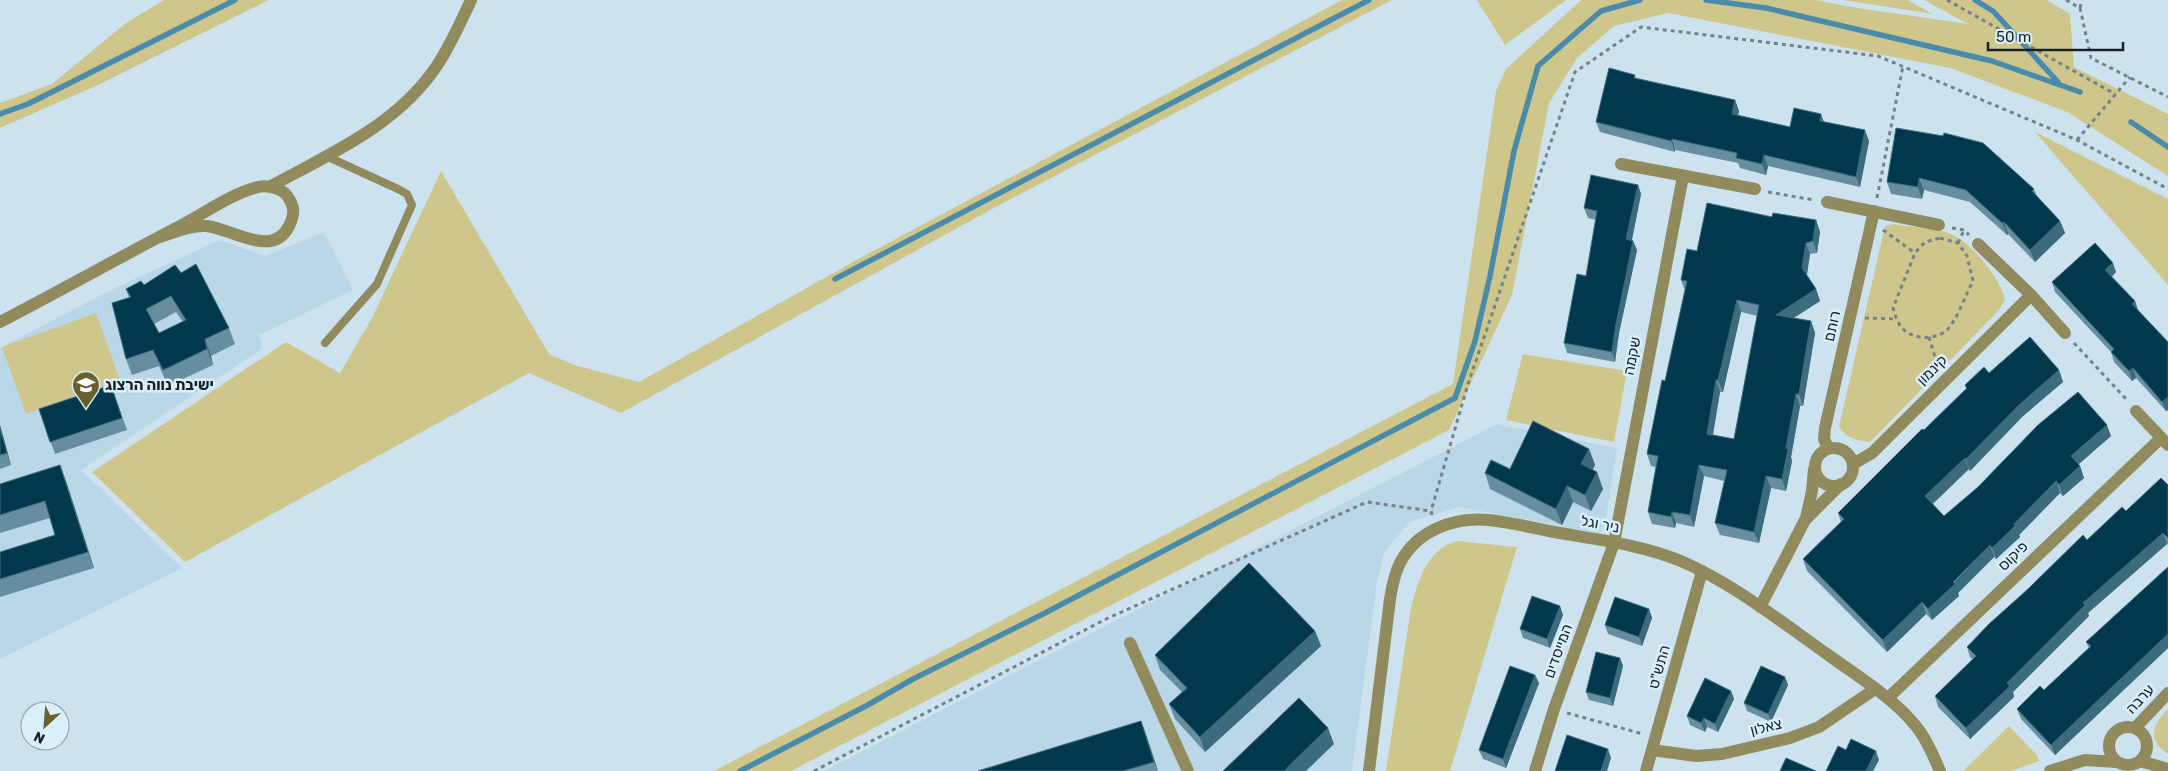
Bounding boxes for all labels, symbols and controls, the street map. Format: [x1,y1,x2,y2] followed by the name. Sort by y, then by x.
[1988,20,2123,52] scale bar
[1996,28,2031,46] text: 50 m
[1820,309,1844,343] street label: רותם
[1619,335,1645,377] street label: שקמה
[1913,351,1951,389] street label: קינמון
[71,370,101,409] school or university icon: ישיבת נווה הרצוג
[105,376,214,394] place label: ישיבת נווה הרצוג
[1579,511,1621,537] street label: ניר וגל
[1994,537,2032,575] street label: פיקוס
[1540,621,1576,681] street label: המייסדים
[1644,643,1674,691] street label: התש"ט
[2122,681,2158,717] street label: ערבה
[20,701,70,751] north arrow
[1748,714,1784,740] street label: צאלון
[31,727,48,747] text: N

